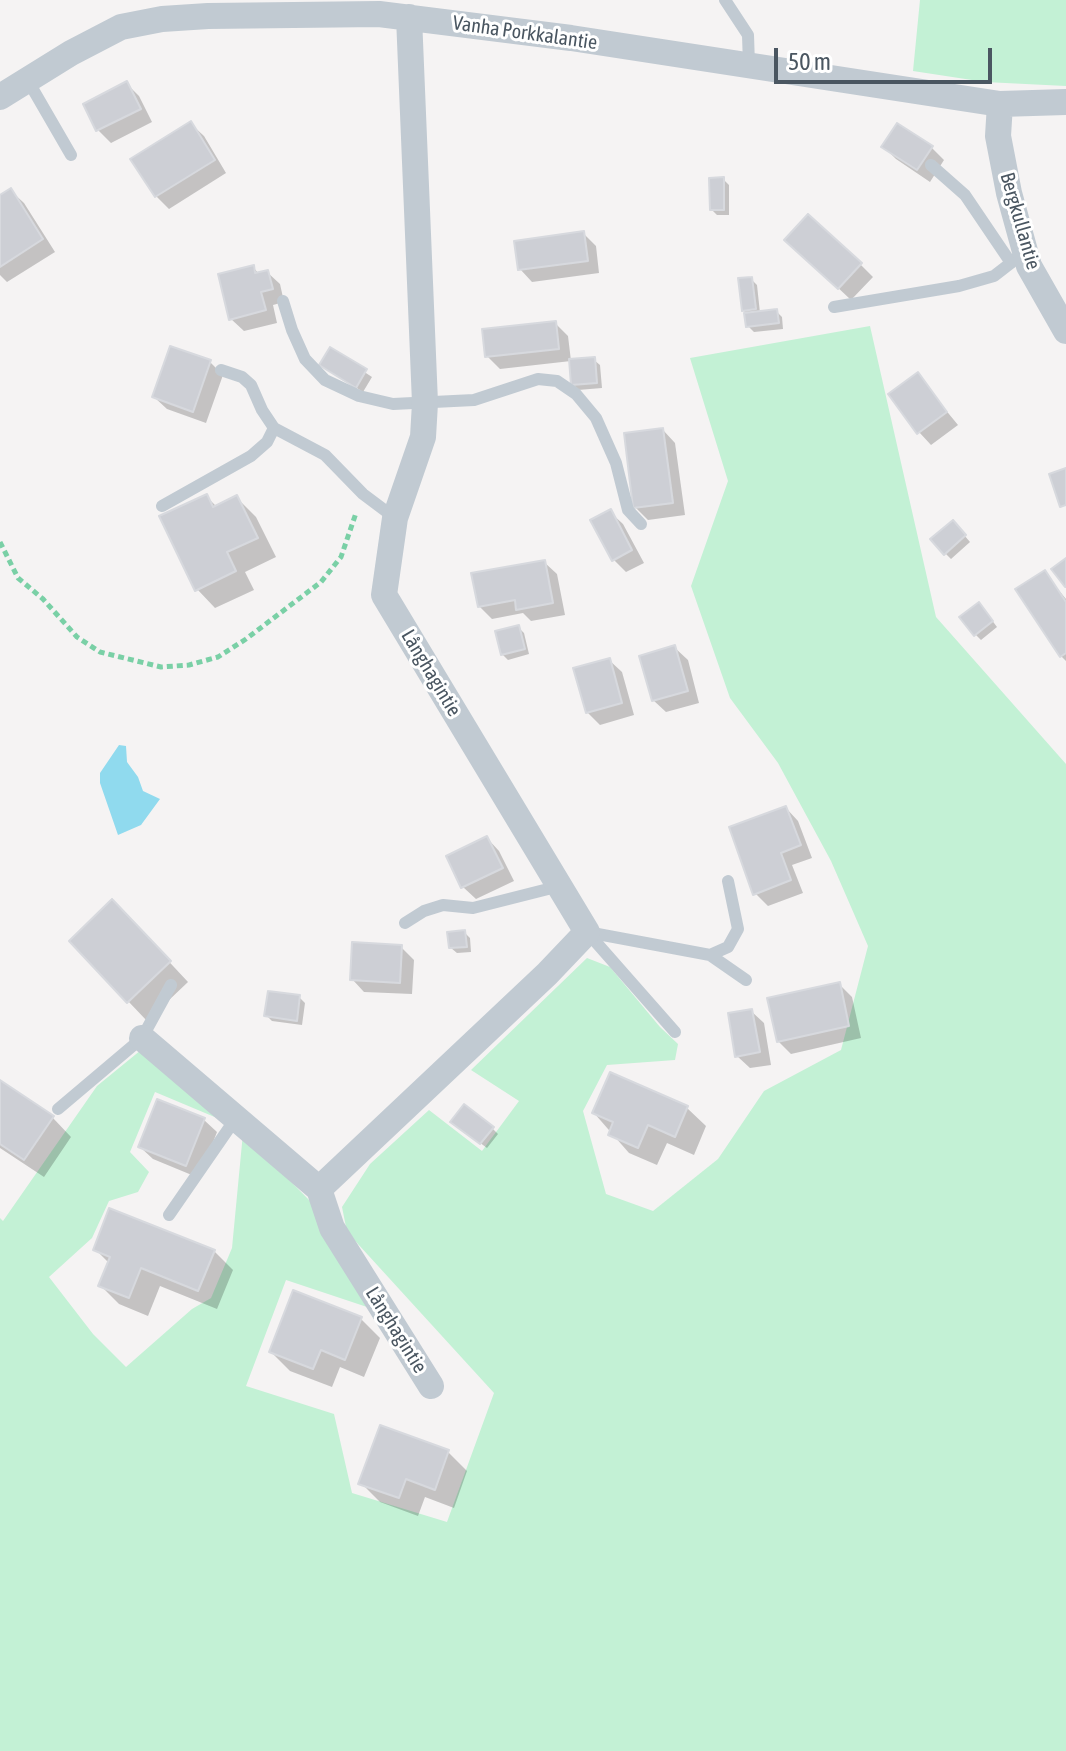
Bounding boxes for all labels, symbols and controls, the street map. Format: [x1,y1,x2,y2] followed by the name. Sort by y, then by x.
[451,11,599,55] street label: Vanha Porkkalantie
[778,32,996,82] scale bar
[788,48,831,75] text: 50 m
[995,170,1045,272] street label: Bergkullantie
[396,625,466,721] street label: Långhagintie
[360,1283,432,1377] street label: Långhagintie

